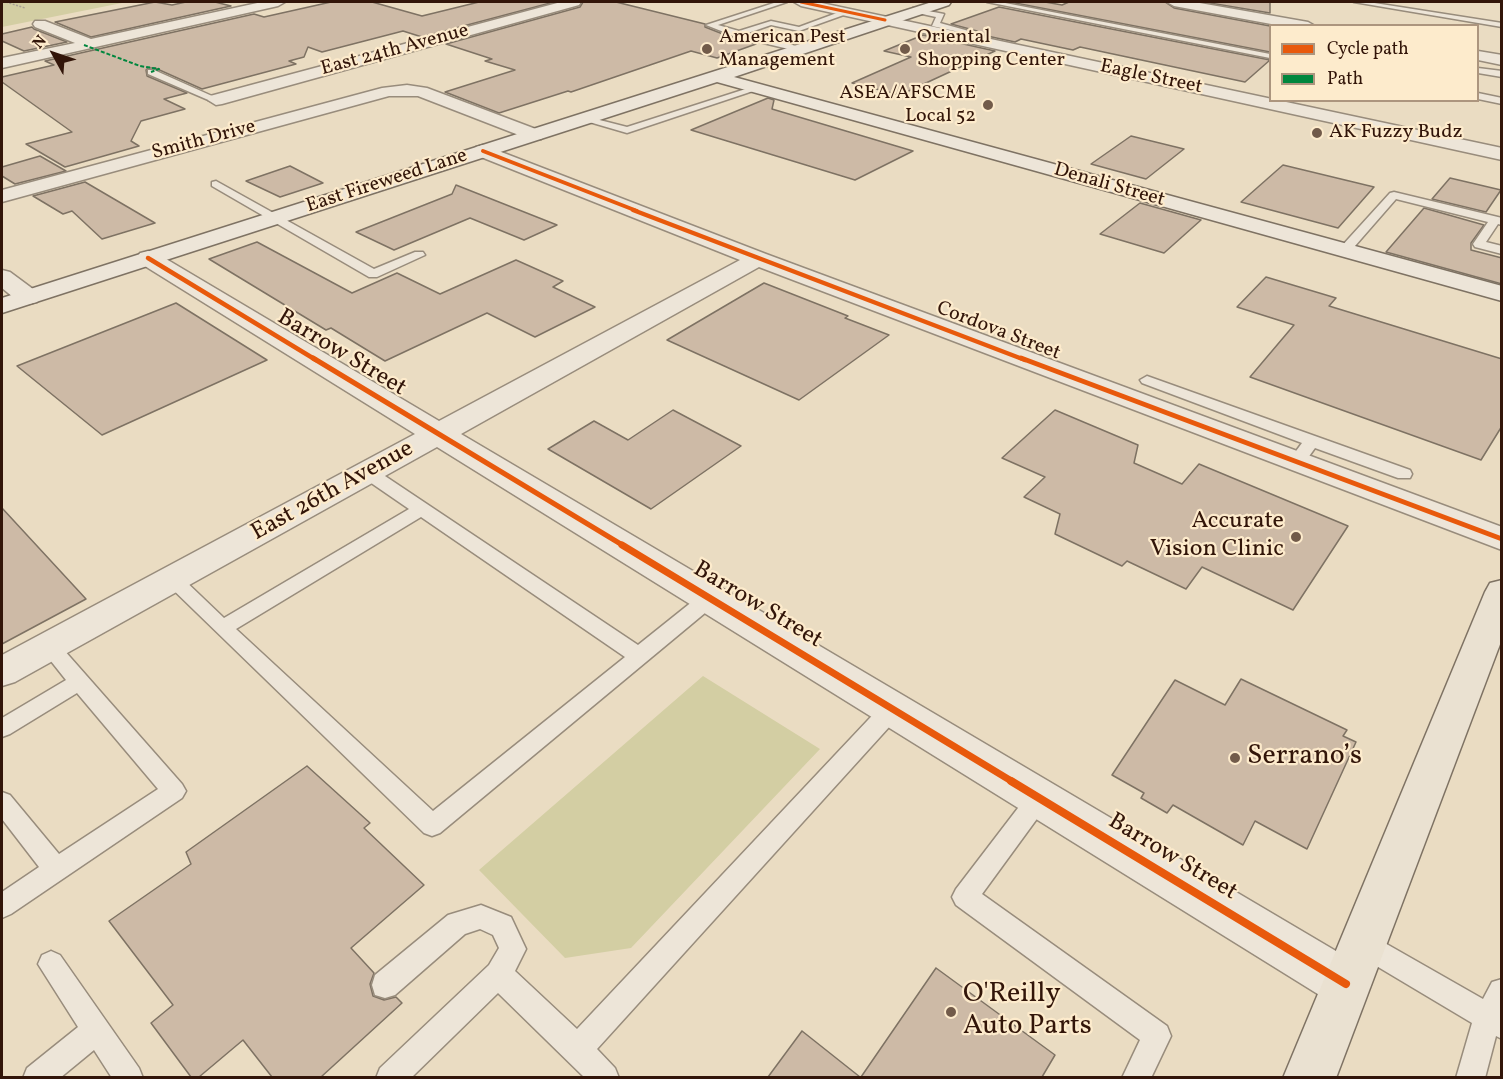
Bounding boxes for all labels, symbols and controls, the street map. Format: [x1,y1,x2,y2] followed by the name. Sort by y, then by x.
[318,20,472,82] street label: East 24th Avenue
[24,24,84,84] north arrow
[1269,24,1479,102] legend
[719,26,846,73] place label: American Pest Management
[917,26,1065,73] place label: Oriental Shopping Center
[28,31,52,54] text: N
[1327,37,1409,62] text: Cycle path
[700,42,714,56] marker: American Pest Management
[898,42,912,56] marker: Oriental Shopping Center
[1098,55,1204,101] street label: Eagle Street
[1327,67,1363,92] text: Path
[839,82,976,129] place label: ASEA/AFSCME Local 52
[981,98,995,112] marker: ASEA/AFSCME Local 52
[149,116,259,166] street label: Smith Drive
[1329,121,1462,145] place label: AK Fuzzy Budz
[1310,126,1324,140] marker: AK Fuzzy Budz
[303,145,471,219] street label: East Fireweed Lane
[1051,159,1167,213] street label: Denali Street
[933,297,1063,367] street label: Cordova Street
[271,304,411,404] street label: Barrow Street
[247,436,419,548] street label: East 26th Avenue
[1150,509,1284,565] place label: Accurate Vision Clinic
[1289,530,1303,544] marker: Accurate Vision Clinic
[687,556,827,656] street label: Barrow Street
[1247,741,1362,775] place label: Serrano’s
[1228,751,1242,765] marker: Serrano’s
[1102,808,1242,908] street label: Barrow Street
[963,979,1092,1045] place label: O'Reilly Auto Parts
[944,1005,958,1019] marker: O'Reilly Auto Parts

